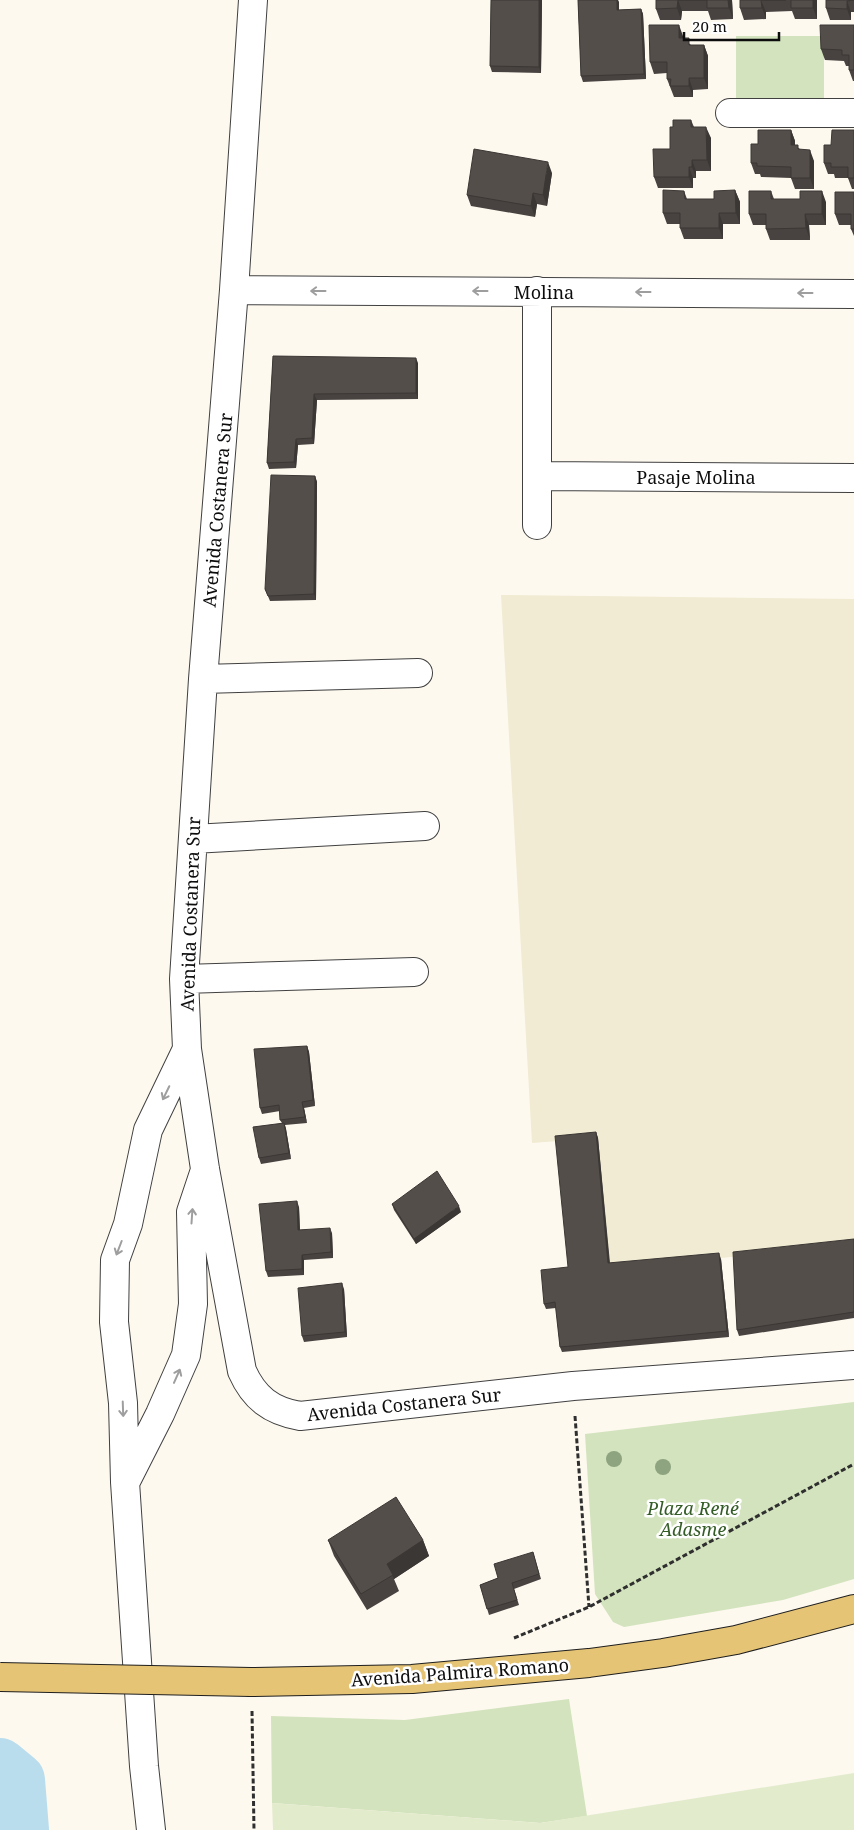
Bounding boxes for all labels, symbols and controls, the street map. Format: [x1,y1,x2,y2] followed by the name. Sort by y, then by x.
[684,10,779,42] scale bar
[692,16,727,36] text: 20 m
[514,280,574,304] street label: Molina
[310,286,326,296] one-way arrow
[473,286,489,296] one-way arrow
[635,287,652,297] one-way arrow
[798,288,814,298] one-way arrow
[197,411,237,608] street label: Avenida Costanera Sur
[636,465,756,489] street label: Pasaje Molina
[175,816,205,1012] street label: Avenida Costanera Sur
[161,1085,170,1100] one-way arrow
[187,1208,196,1224] one-way arrow
[114,1240,123,1255] one-way arrow
[173,1369,183,1384] one-way arrow
[306,1382,503,1426] street label: Avenida Costanera Sur
[118,1401,128,1417] one-way arrow
[646,1496,740,1541] park label: Plaza René Adasme
[350,1652,570,1692] street label: Avenida Palmira Romano

